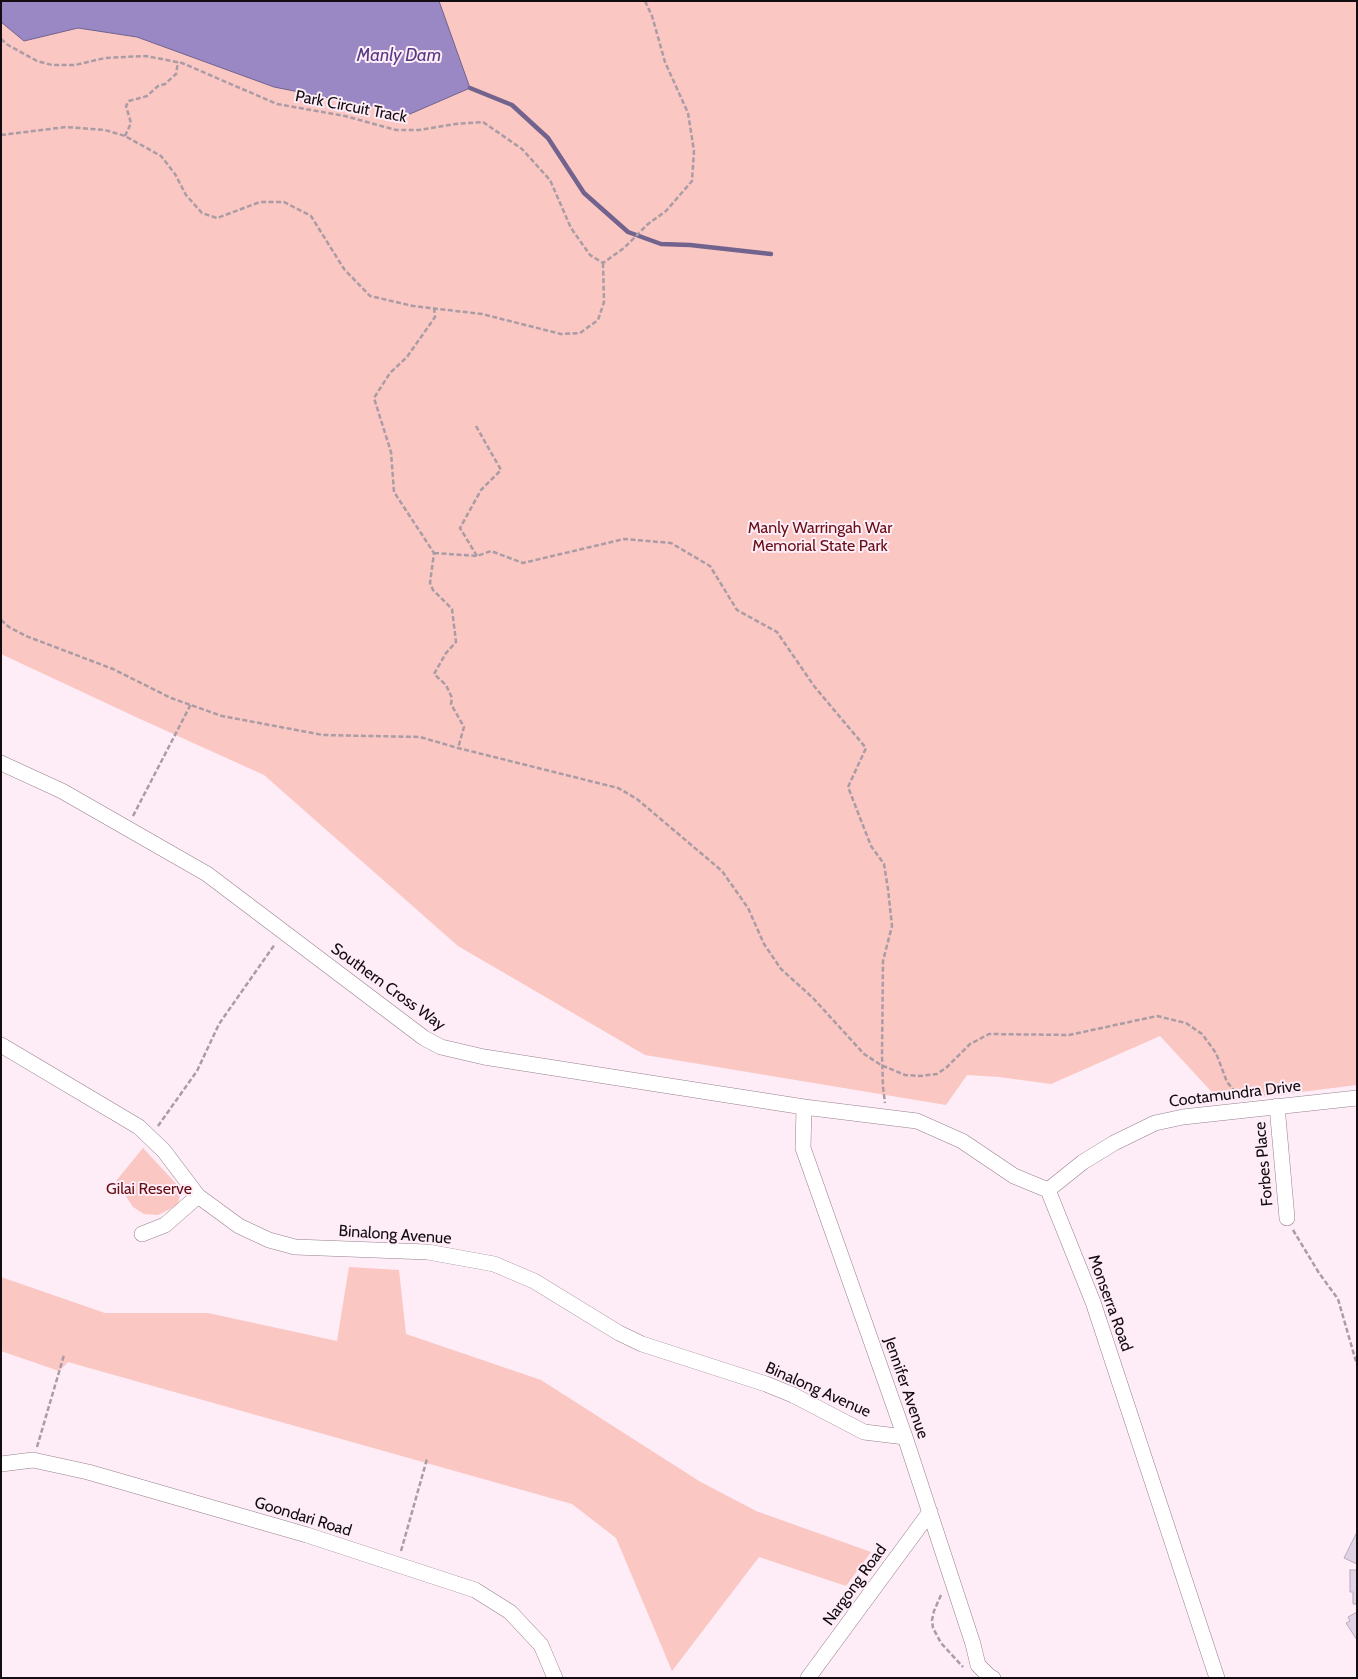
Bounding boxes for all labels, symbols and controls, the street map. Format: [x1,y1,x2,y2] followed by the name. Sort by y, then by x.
[357,45,441,67] water label: Manly Dam
[294,87,408,127] street label: Park Circuit Track
[748,518,892,556] park label: Manly Warringah War Memorial State Park
[327,939,449,1035] street label: Southern Cross Way
[1168,1076,1302,1112] street label: Cootamundra Drive
[1251,1121,1277,1207] street label: Forbes Place
[106,1179,192,1199] park label: Gilai Reserve
[338,1221,452,1249] street label: Binalong Avenue
[1084,1252,1136,1354] street label: Monserra Road
[880,1335,932,1441] street label: Jennifer Avenue
[762,1358,874,1422] street label: Binalong Avenue
[252,1493,354,1541] street label: Goondari Road
[819,1541,891,1629] street label: Nargong Road

